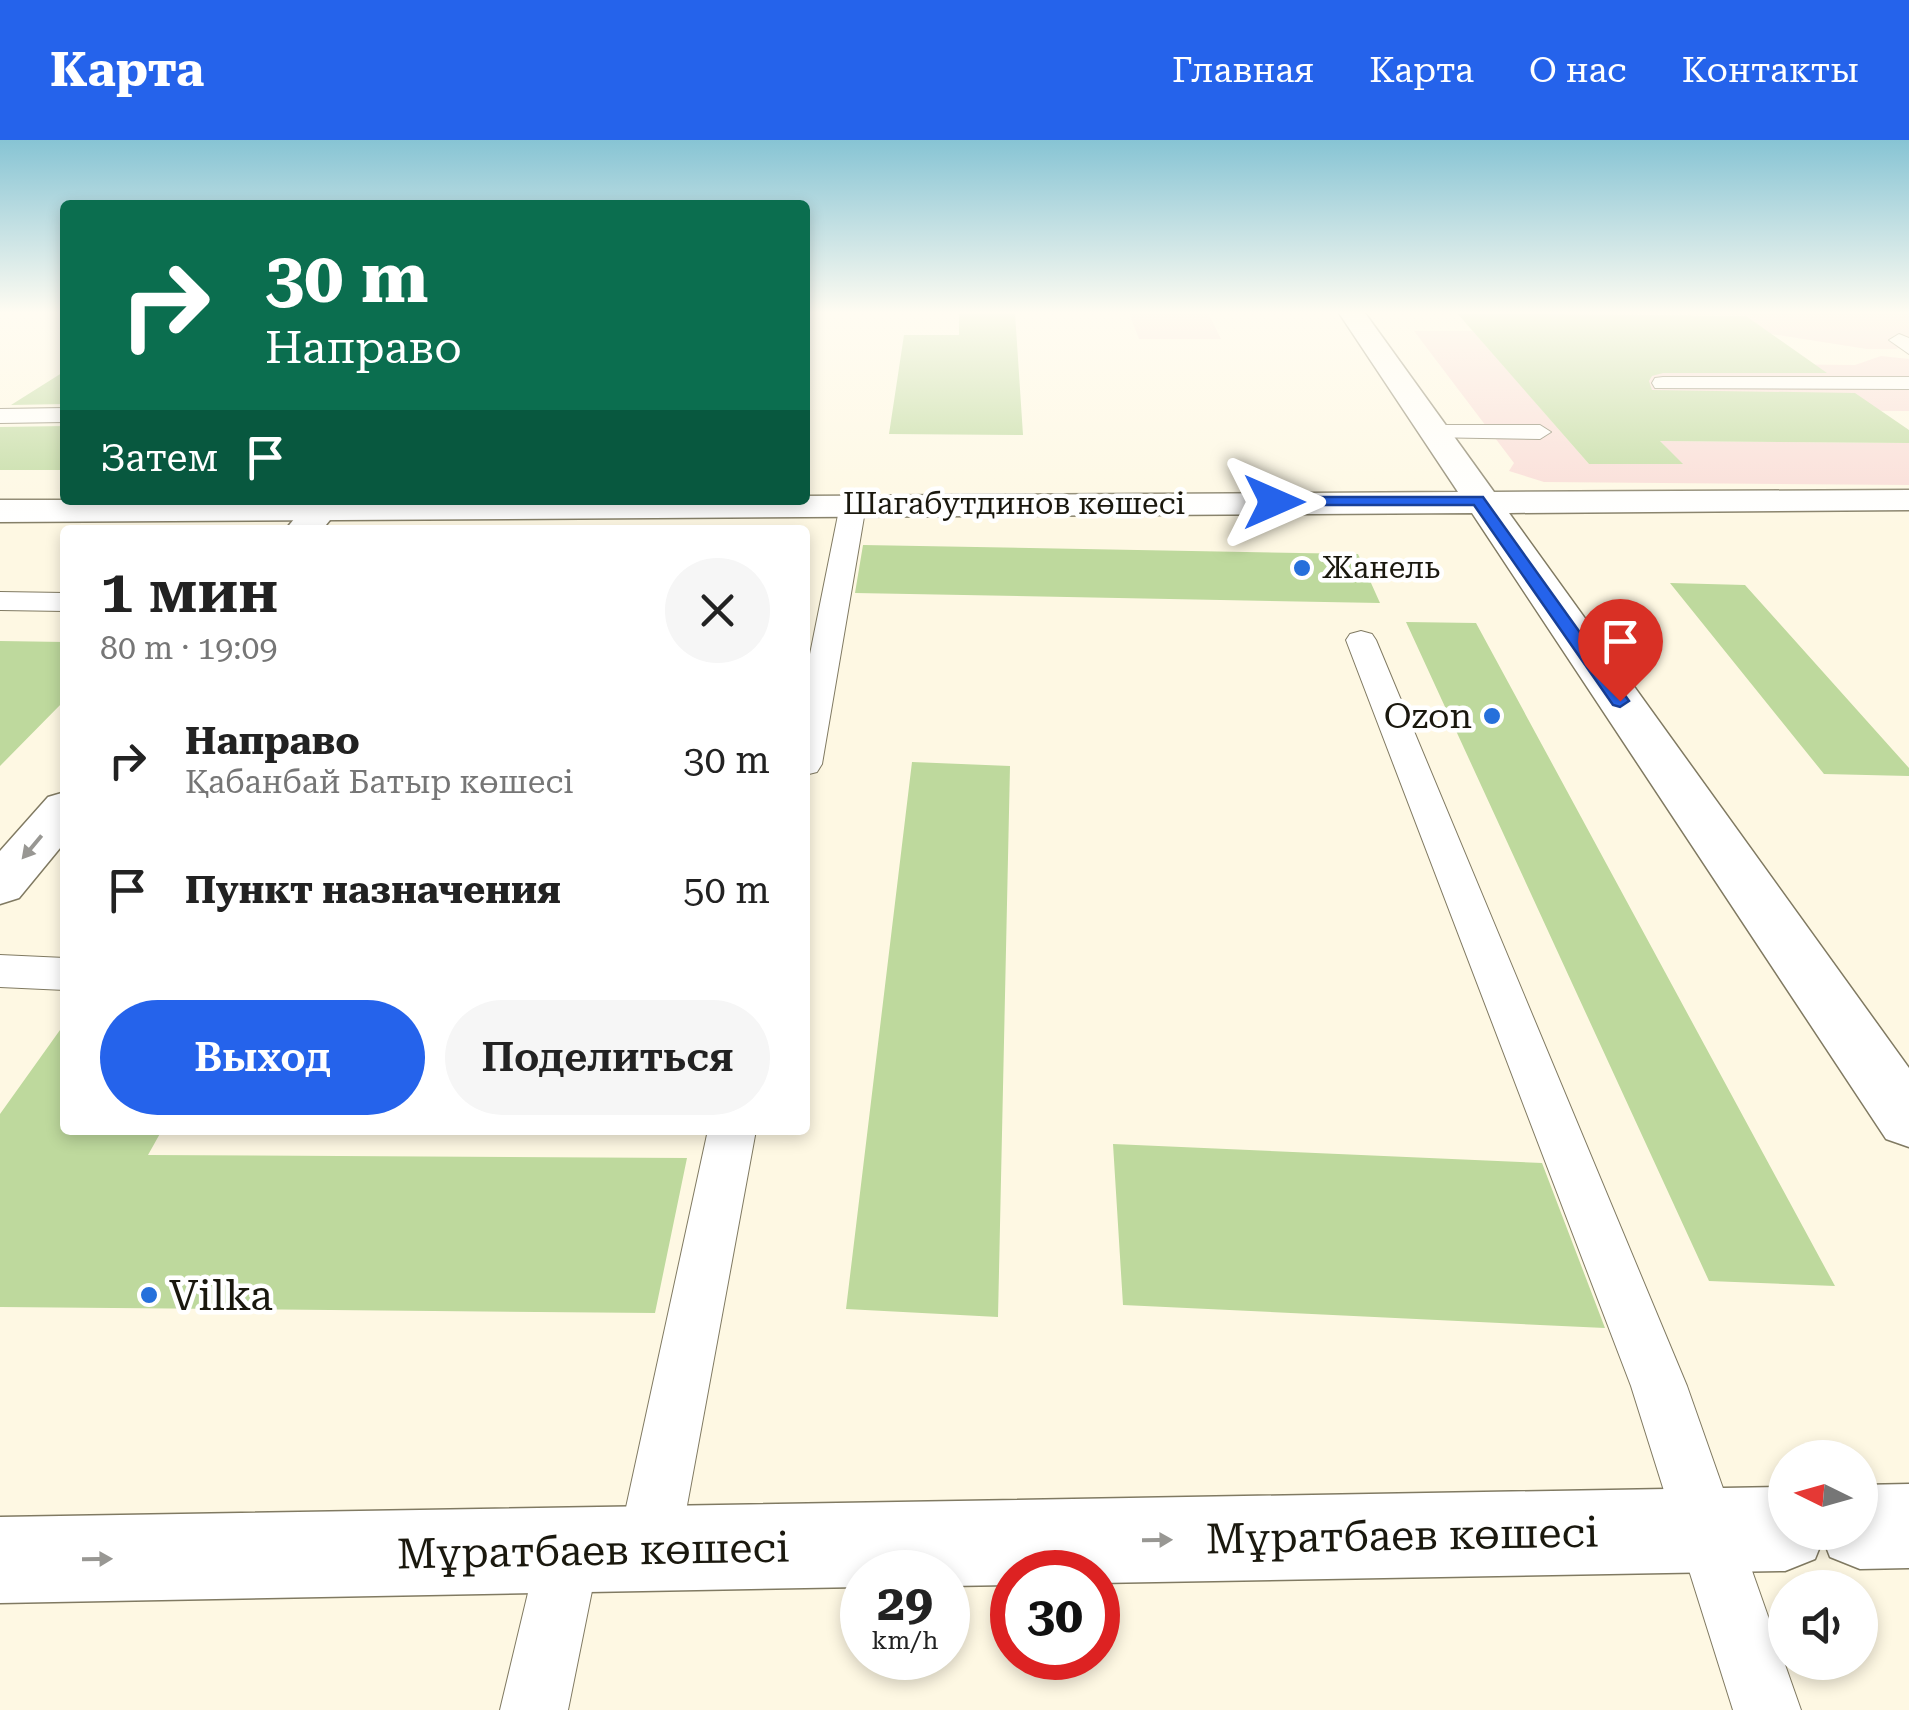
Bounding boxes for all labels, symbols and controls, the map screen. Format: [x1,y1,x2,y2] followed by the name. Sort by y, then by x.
[50,42,204,98] text: Карта
[1172,50,1314,91] text: Главная
[1369,50,1474,91] text: Карта
[1529,50,1627,91] text: О нас
[1682,50,1859,91] text: Контакты
[265,237,429,319] text: 30 m
[100,240,230,370] icon: right
[265,321,462,374] text: Направо
[238,430,293,485] icon: arrive
[100,436,218,480] text: Затем
[1222,450,1326,554] position arrow
[843,486,1185,521] street label: Шагабутдинов көшесі
[1322,550,1440,585] place label: Жанель
[100,556,278,627] text: 1 мин
[1291,557,1313,579] marker: Жанель
[665,558,770,663] button: close
[1578,599,1663,702] pin
[1593,614,1648,669] icon: arrive
[100,629,277,667] text: 80 m · 19:09
[1384,696,1472,737] place label: Ozon
[1481,705,1503,727] marker: Ozon
[185,719,360,763] text: Направо
[100,733,155,788] icon: right
[683,738,770,782] text: 30 m
[185,763,574,801] text: Қабанбай Батыр көшесі
[22,834,44,859] one-way arrow
[100,863,155,918] icon: arrive
[185,868,561,912] text: Пункт назначения
[683,868,770,912] text: 50 m
[100,1000,425,1115] button: Выход
[445,1000,770,1115] button: Поделиться
[169,1271,273,1320] place label: Vilka
[138,1284,160,1306] marker: Vilka
[1768,1440,1878,1550] north arrow
[1768,1440,1878,1680] map controls
[1205,1508,1599,1563] street label: Мұратбаев көшесі
[396,1523,790,1578] street label: Мұратбаев көшесі
[1142,1532,1174,1548] one-way arrow
[990,1550,1120,1680] speed limit sign: 30
[82,1551,114,1567] one-way arrow
[1768,1570,1878,1680] button: sound
[877,1574,933,1632] text: 29
[872,1626,938,1655] text: km/h

